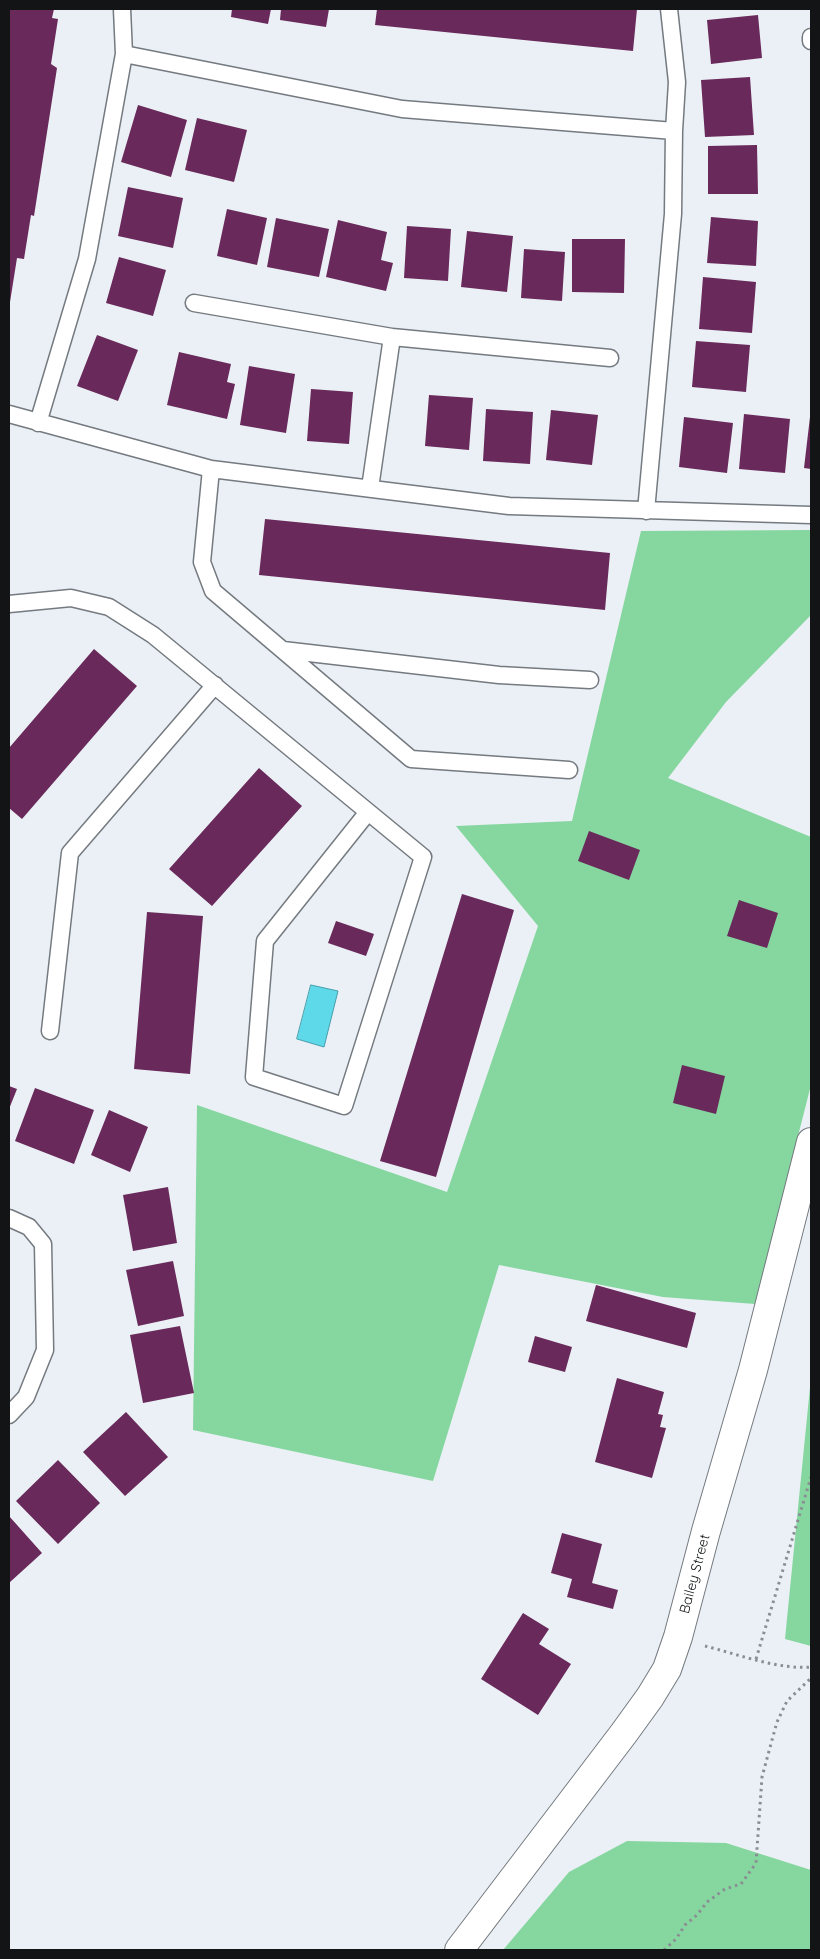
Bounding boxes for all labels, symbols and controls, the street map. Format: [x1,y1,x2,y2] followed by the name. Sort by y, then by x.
[676,1532,714,1616] street label: Bailey Street

